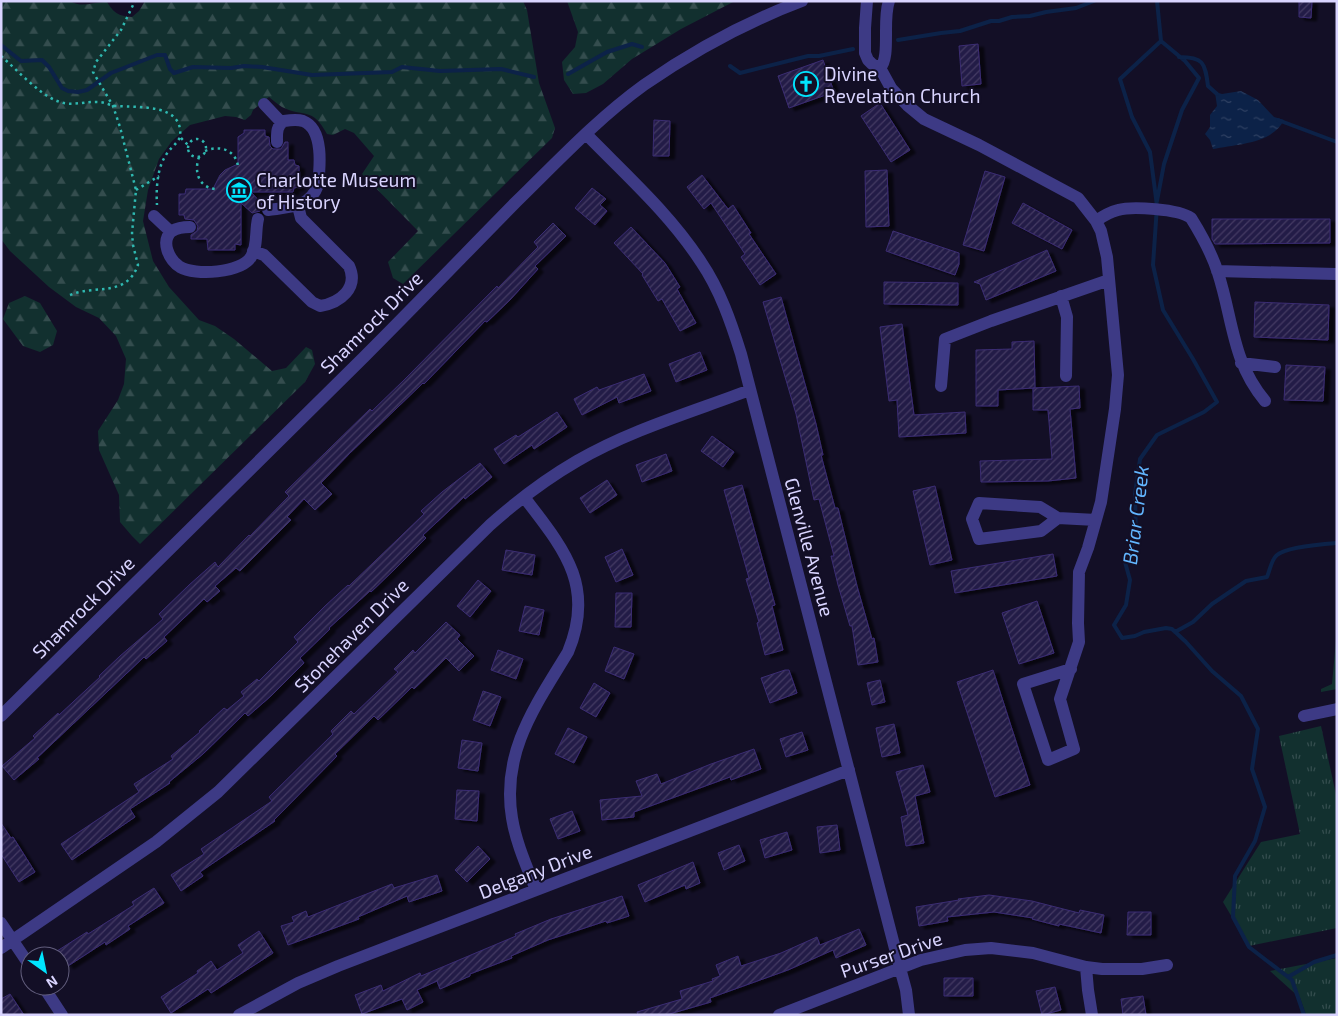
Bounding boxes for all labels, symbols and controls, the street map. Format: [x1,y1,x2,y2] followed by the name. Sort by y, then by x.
[824,62,980,107] place label: Divine Revelation Church
[793,71,819,97] church icon: Divine Revelation Church
[256,168,416,213] place label: Charlotte Museum of History
[226,177,252,203] museum icon: Charlotte Museum of History
[315,266,427,378] street label: Shamrock Drive
[1117,464,1153,566] water label: Briar Creek
[780,475,840,619] street label: Glenville Avenue
[27,551,139,663] street label: Shamrock Drive
[289,573,413,697] street label: Stonehaven Drive
[475,839,595,903] street label: Delgany Drive
[837,926,945,982] street label: Purser Drive
[20,946,70,996] north arrow
[43,972,61,992] text: N

